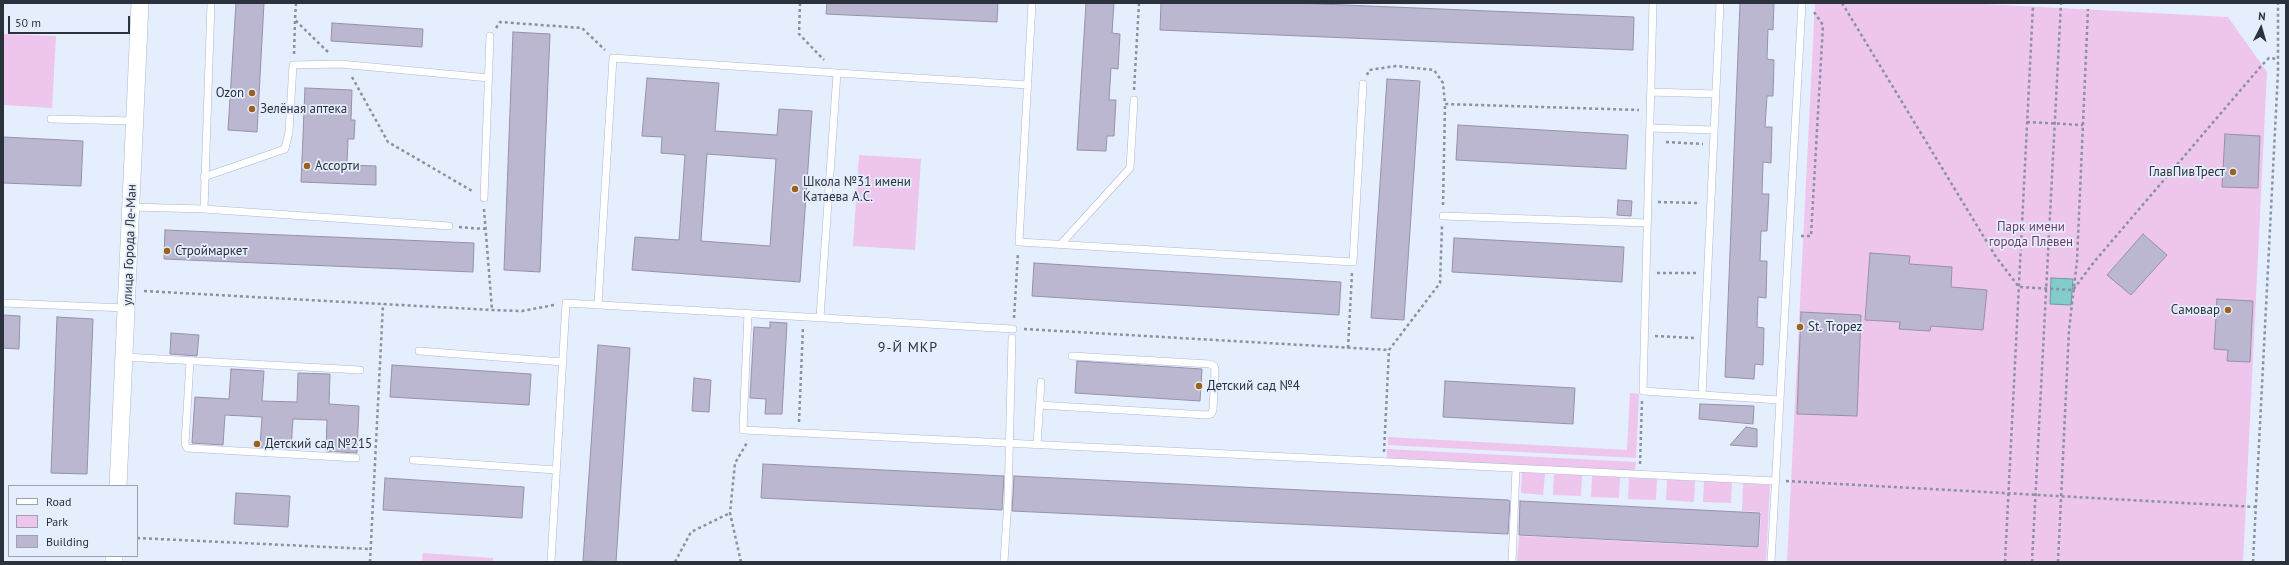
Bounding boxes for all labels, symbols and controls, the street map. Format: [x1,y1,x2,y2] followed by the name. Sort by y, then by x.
[10,8,132,34] scale bar
[2241,8,2281,48] north arrow
[2258,9,2266,23] text: N
[15,15,41,30] text: 50 m
[216,85,244,101] place label: Ozon
[247,88,257,98] marker: Ozon
[260,101,347,117] place label: Зелёная аптека
[247,104,257,114] marker: Зелёная аптека
[315,158,360,174] place label: Ассорти
[302,161,312,171] marker: Ассорти
[2149,164,2225,180] place label: ГлавПивТрест
[2228,167,2238,177] marker: ГлавПивТрест
[803,174,911,205] place label: Школа №31 имени Катаева А.С.
[120,184,140,306] street label: улица Города Ле-Ман
[790,184,800,194] marker: Школа №31 имени Катаева А.С.
[1989,219,2073,250] park label: Парк имени города Плевен
[175,243,248,259] place label: Строймаркет
[162,246,172,256] marker: Строймаркет
[2171,302,2220,318] place label: Самовар
[2223,305,2233,315] marker: Самовар
[1808,319,1862,335] place label: St. Tropez
[1795,322,1805,332] marker: St. Tropez
[878,340,938,356] district label: 9-Й МКР
[1207,378,1300,394] place label: Детский сад №4
[1194,381,1204,391] marker: Детский сад №4
[265,436,372,452] place label: Детский сад №215
[252,439,262,449] marker: Детский сад №215
[8,485,138,557] legend
[46,494,71,509] text: Road
[46,514,68,529] text: Park
[46,534,89,549] text: Building

